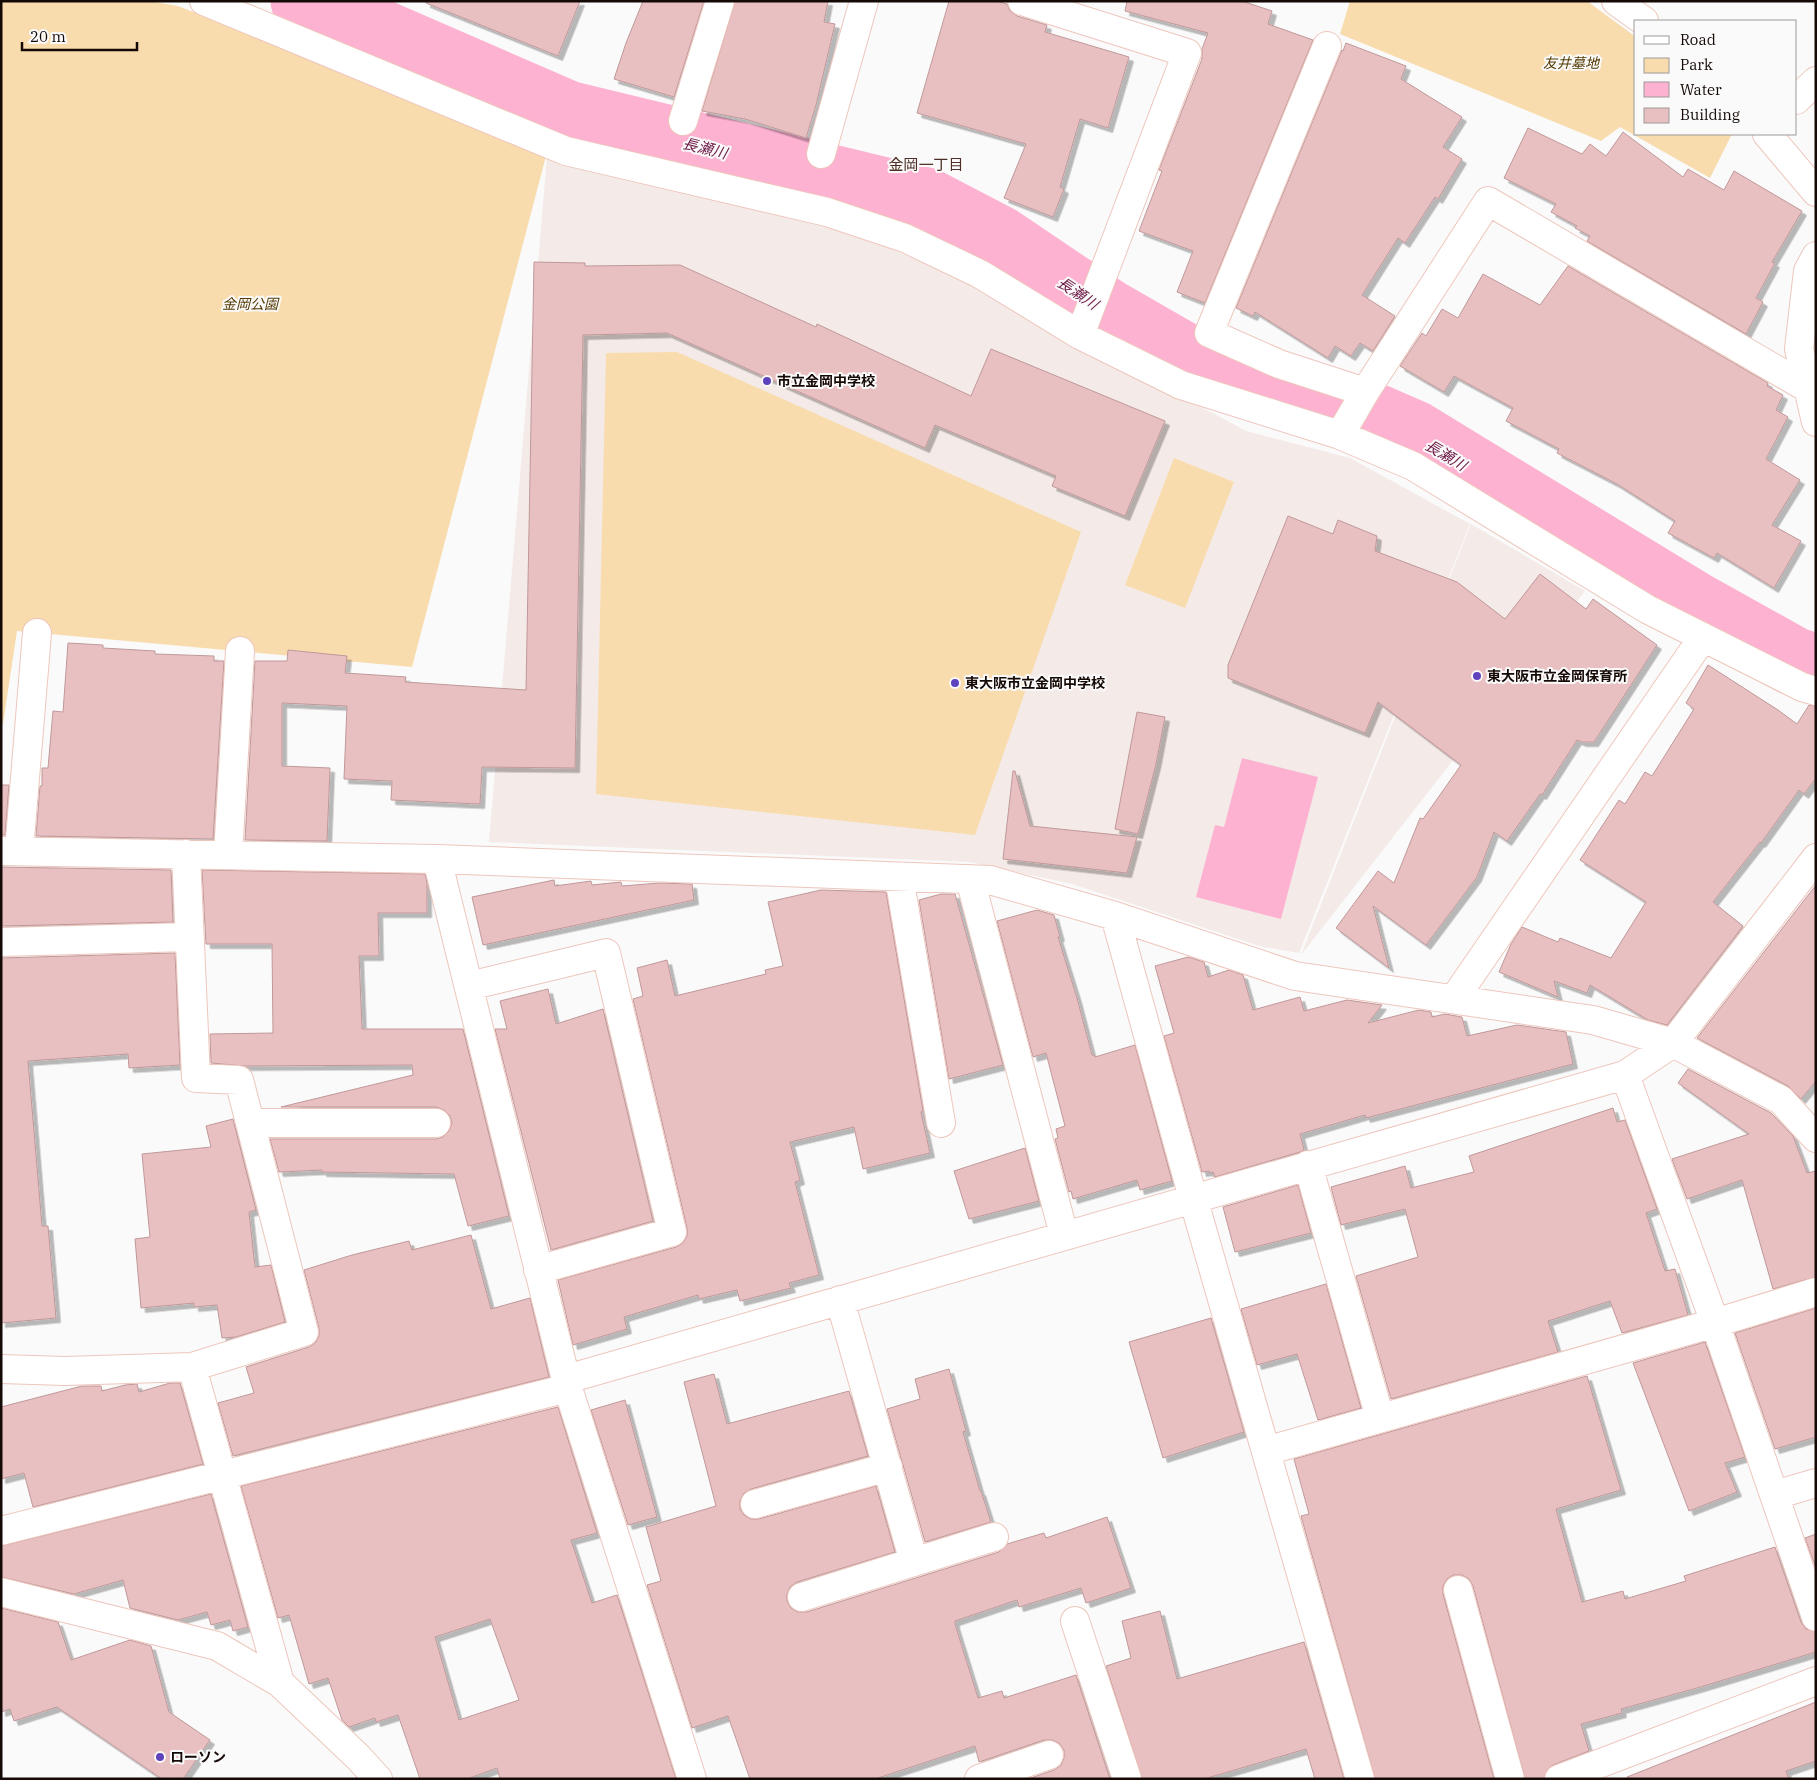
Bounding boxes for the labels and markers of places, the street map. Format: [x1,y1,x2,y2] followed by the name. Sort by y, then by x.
[777,372,875,390] place label: 市立金岡中学校
[761,375,773,387] marker: 市立金岡中学校
[1487,667,1627,685] place label: 東大阪市立金岡保育所
[1471,670,1483,682] marker: 東大阪市立金岡保育所
[965,674,1105,692] place label: 東大阪市立金岡中学校
[949,677,961,689] marker: 東大阪市立金岡中学校
[170,1748,226,1766] place label: ローソン
[154,1751,166,1763] marker: ローソン

